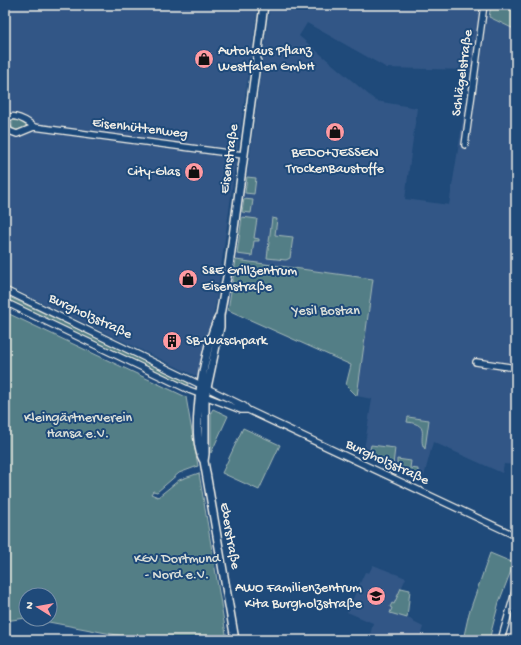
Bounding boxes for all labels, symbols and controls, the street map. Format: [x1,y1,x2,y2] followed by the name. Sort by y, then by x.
[449,28,478,117] street label: Schlägelstraße
[218,43,315,76] place label: Autohaus Pflanz Westfalen GmbH
[193,48,215,70] shop icon: Autohaus Pflanz Westfalen GmbH
[91,115,189,143] street label: Eisenhüttenweg
[324,121,346,143] shop icon: BEDO+JESSEN TrockenBaustoffe
[217,122,243,195] street label: Eisenstraße
[285,145,385,178] place label: BEDO+JESSEN TrockenBaustoffe
[183,161,205,183] shop icon: City-Glas
[128,164,181,181] place label: City-Glas
[202,263,297,296] place label: S&E Grillzentrum Eisenstraße
[177,268,199,290] shop icon: S&E Grillzentrum Eisenstraße
[45,290,135,344] street label: Burgholzstraße
[290,303,360,320] park label: Yesil Bostan
[161,330,183,352] building icon: SB-Waschpark
[186,333,269,350] place label: SB-Waschpark
[24,410,132,443] park label: Kleingärtnerverein Hansa e.V.
[342,436,432,490] street label: Burgholzstraße
[215,501,243,572] street label: Eberstraße
[134,551,222,584] park label: KGV Dortmund - Nord e.V.
[235,580,363,613] place label: AWO Familienzentrum Kita Burgholzstraße
[365,585,387,607] school or university icon: AWO Familienzentrum Kita Burgholzstraße
[18,587,58,627] north arrow
[24,601,37,610] text: N

